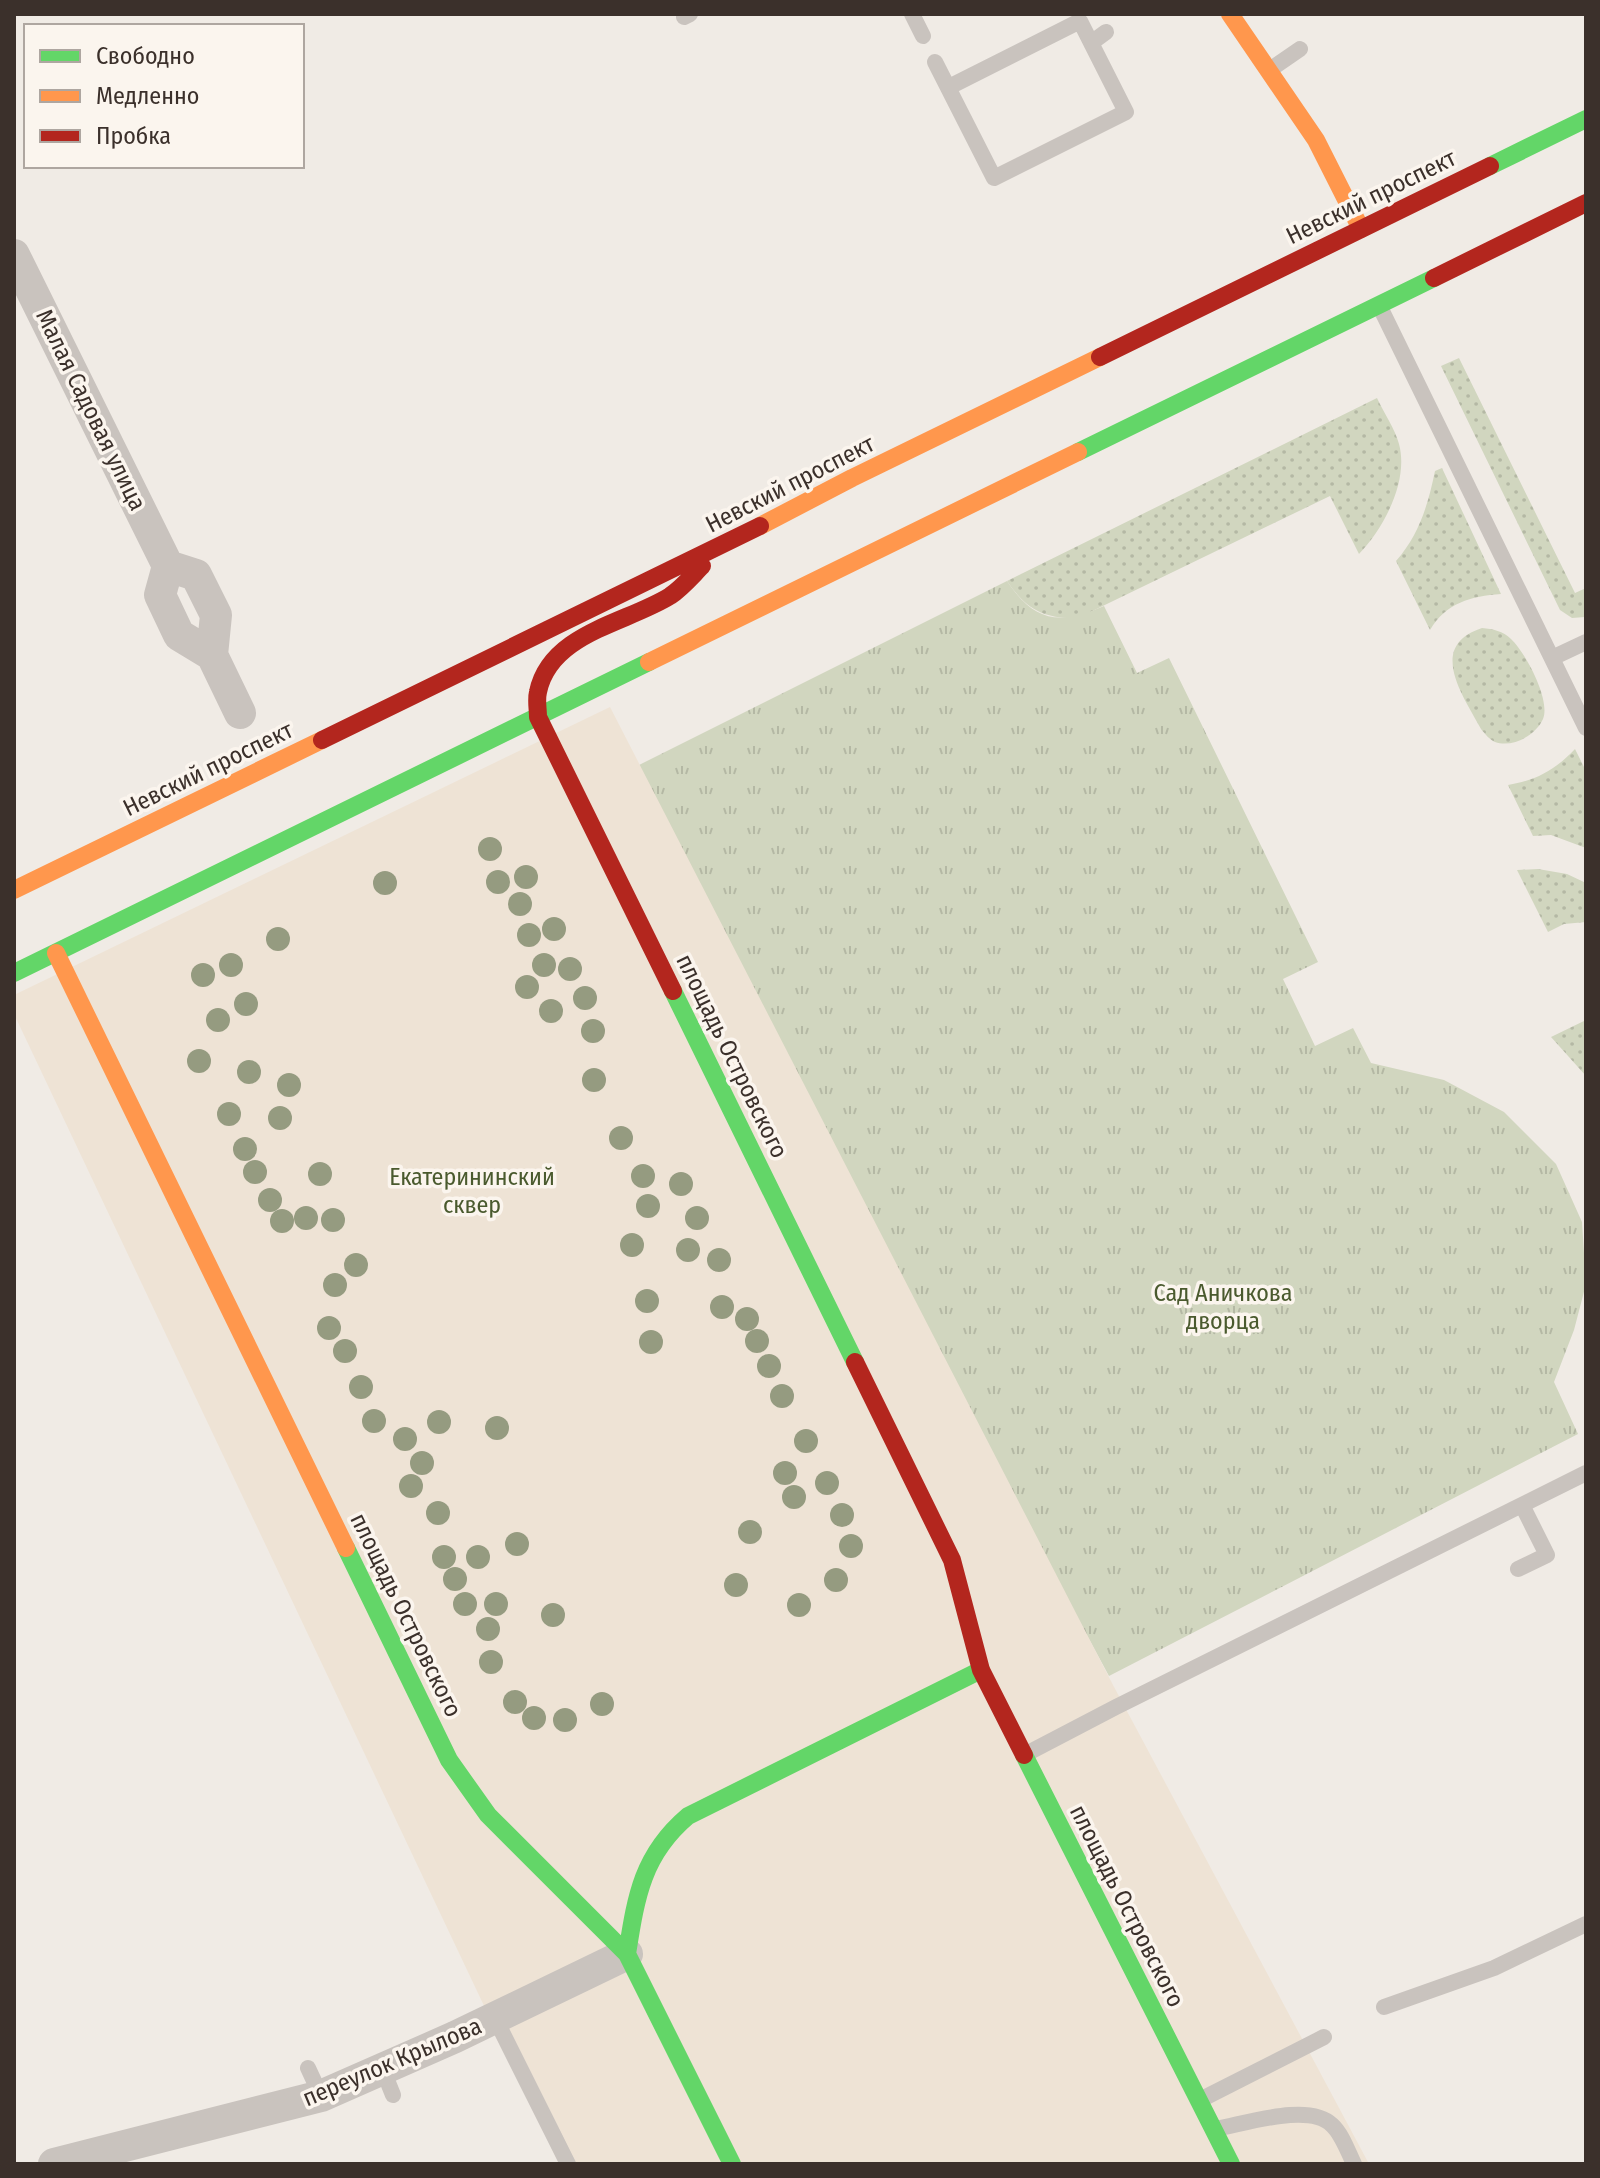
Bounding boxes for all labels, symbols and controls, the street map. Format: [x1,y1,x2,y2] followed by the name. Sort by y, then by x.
[24,24,304,168] legend
[96,42,195,70] text: Свободно
[96,82,199,110] text: Медленно
[96,122,171,150] text: Пробка
[1282,144,1461,250] street label: Невский проспект
[30,305,152,515] street label: Малая Садовая улица
[701,429,879,539] street label: Невский проспект
[119,716,298,822] street label: Невский проспект
[670,950,794,1162] street label: площадь Островского
[389,1163,555,1219] park label: Екатерининский сквер
[1154,1279,1292,1335] park label: Сад Аничкова дворца
[344,1509,468,1721] street label: площадь Островского
[1064,1800,1190,2012] street label: площадь Островского
[298,2012,486,2112] street label: переулок Крылова

